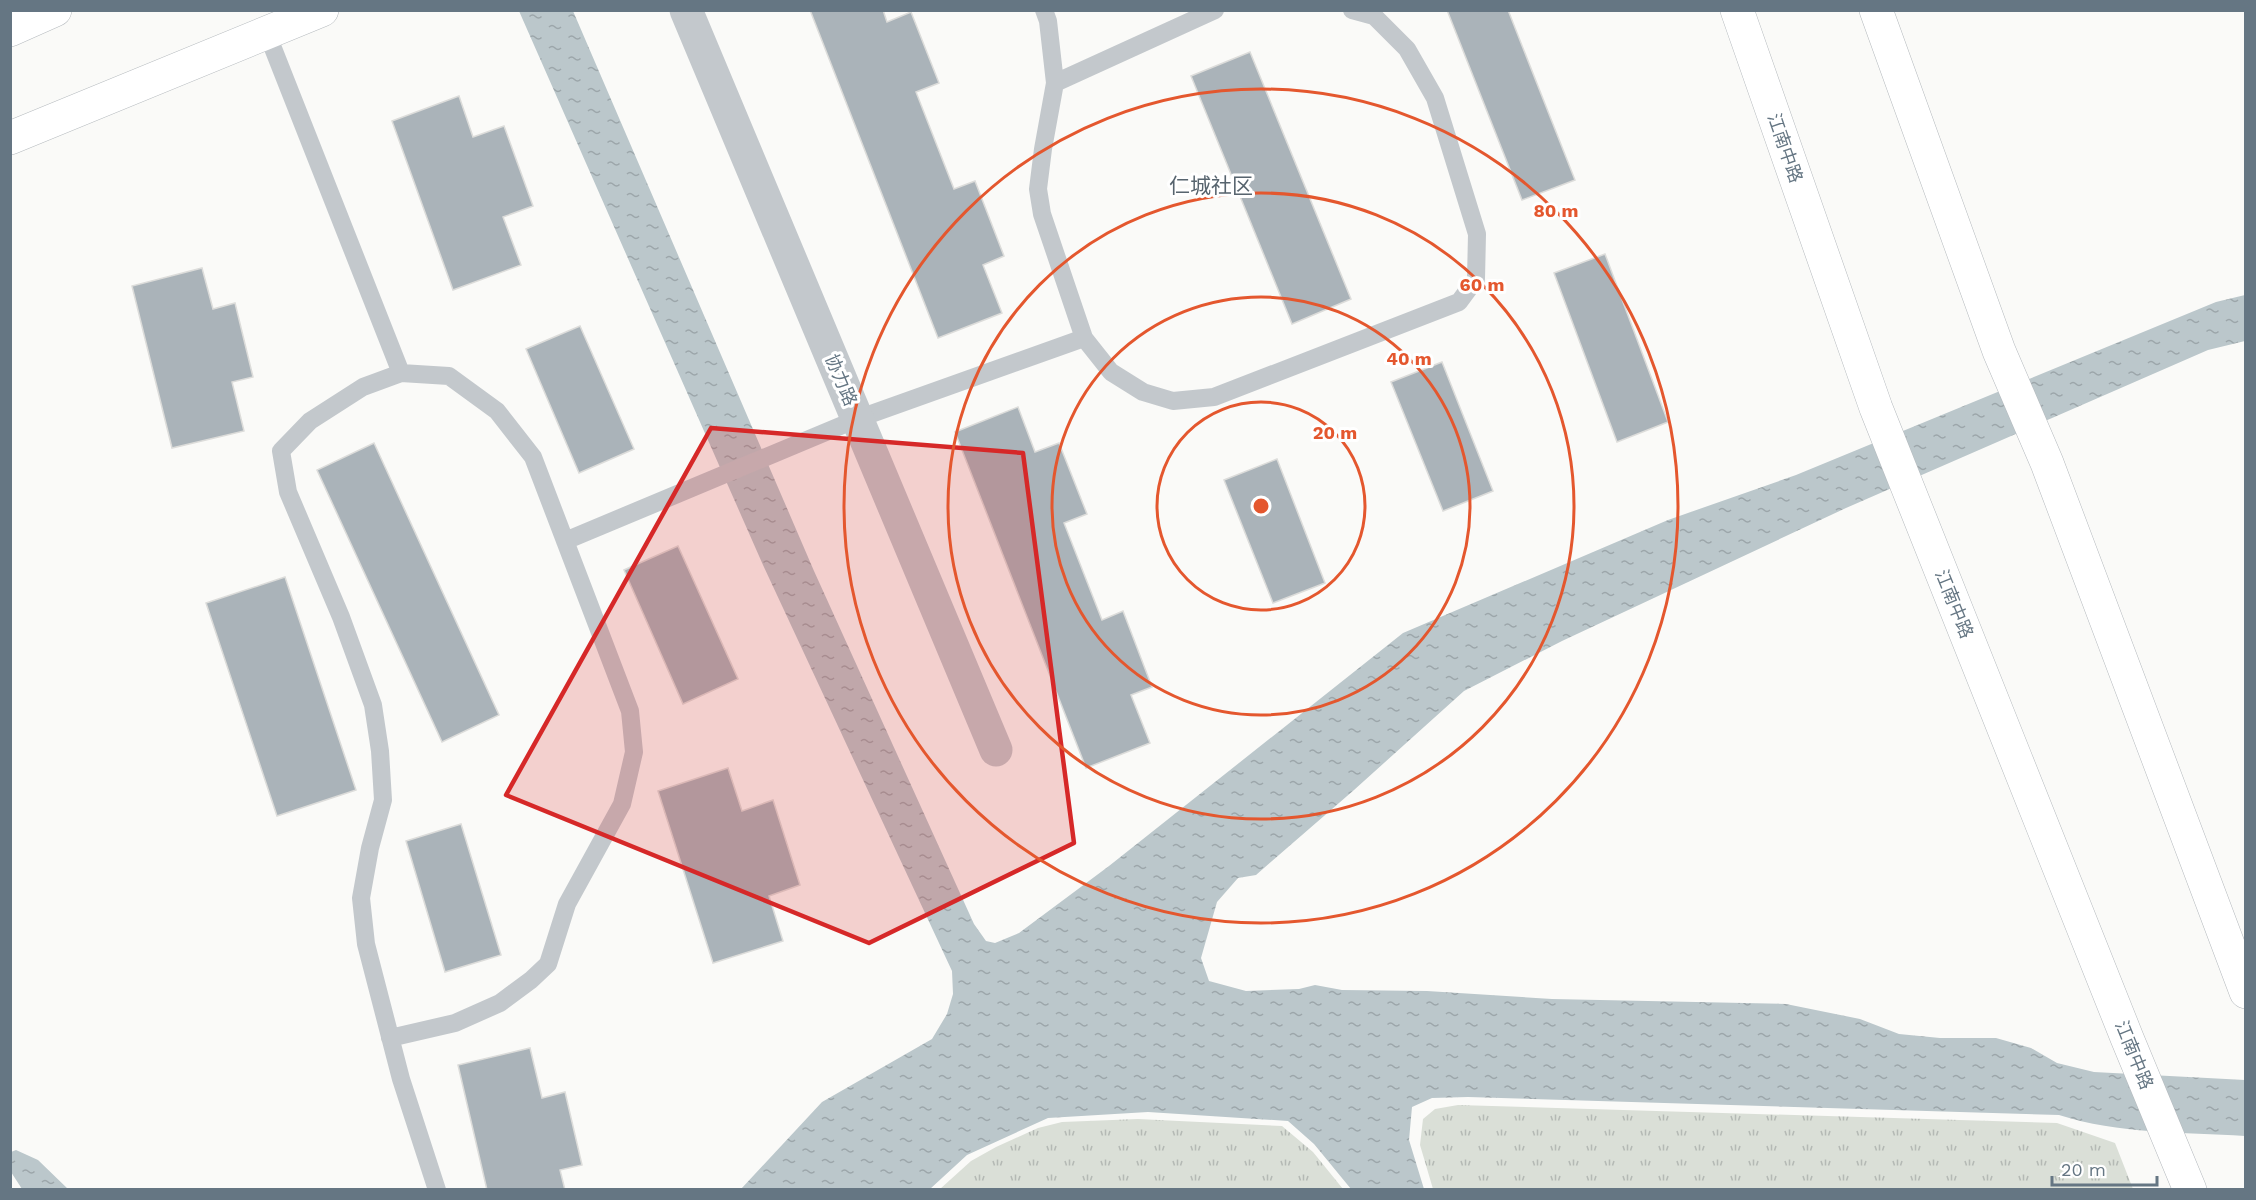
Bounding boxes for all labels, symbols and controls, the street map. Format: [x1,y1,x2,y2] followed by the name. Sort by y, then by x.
[1764,110,1807,185] street label: 江南中路
[1169,173,1253,198] district label: 仁城社区
[1534,200,1578,221] text: 80 m
[1460,274,1504,295] text: 60 m
[1386,348,1432,369] text: 40 m
[821,351,862,409] street label: 协力路
[1313,422,1357,443] text: 20 m
[1251,496,1271,516] centre of rings
[1931,567,1978,641] street label: 江南中路
[2111,1018,2158,1092] street label: 江南中路
[2052,1149,2157,1187] scale bar
[2061,1159,2106,1180] text: 20 m

